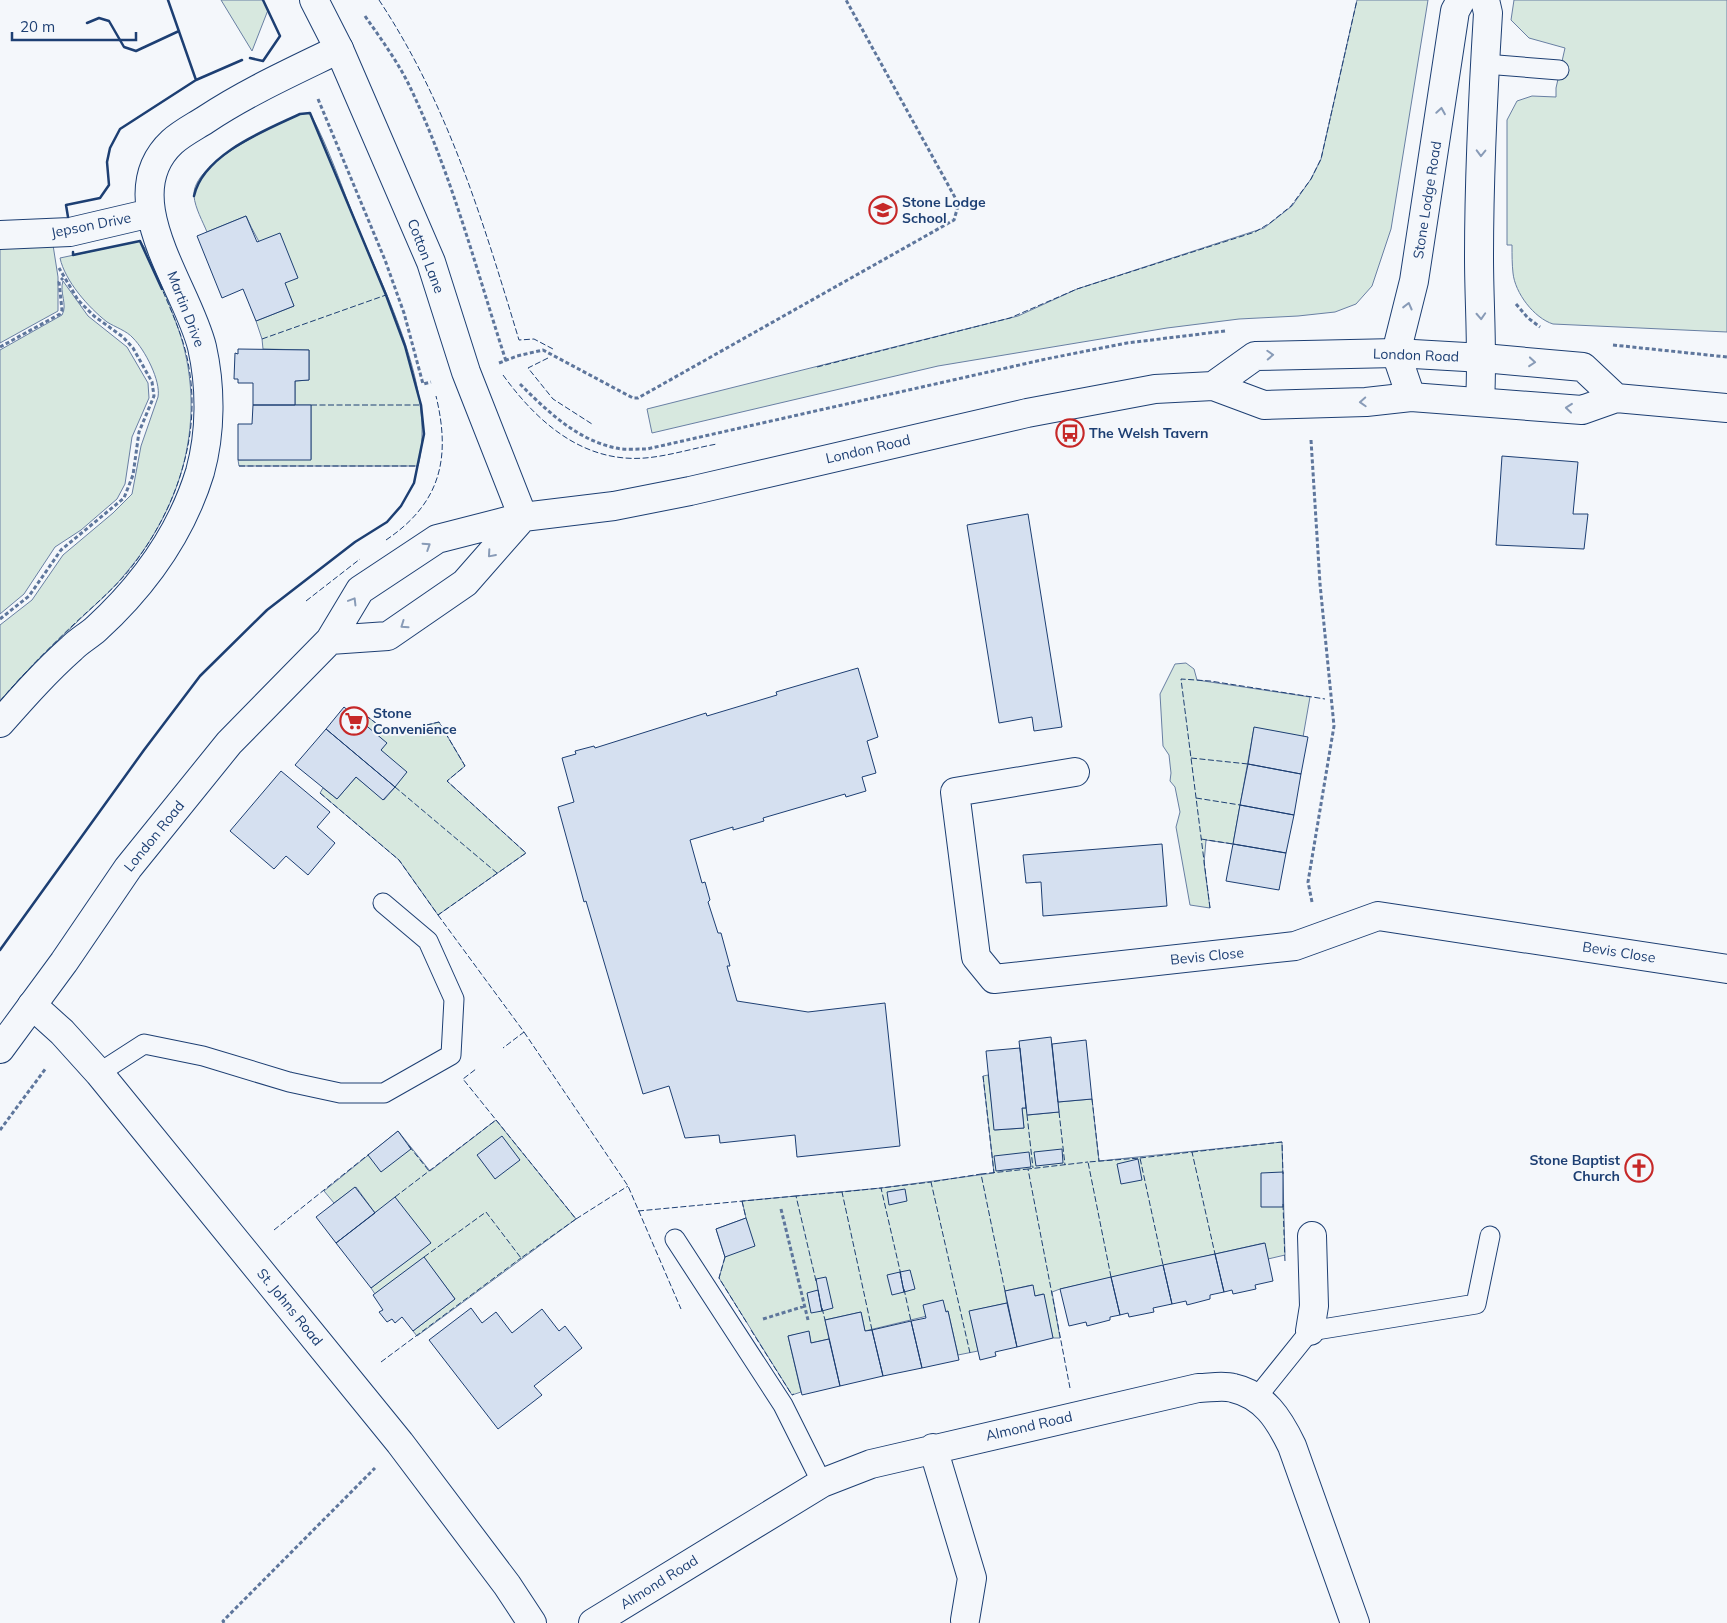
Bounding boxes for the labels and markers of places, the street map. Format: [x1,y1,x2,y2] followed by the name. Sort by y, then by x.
[902,193,986,227] place label: Stone Lodge School
[868,195,898,225] school or university icon: Stone Lodge School
[1055,418,1085,448] bus stop icon: The Welsh Tavern
[1089,424,1208,442] place label: The Welsh Tavern
[373,704,457,738] place label: Stone Convenience
[339,706,369,736] supermarket icon: Stone Convenience
[1529,1151,1621,1185] place label: Stone Baptist Church
[1624,1153,1654,1183] church icon: Stone Baptist Church

